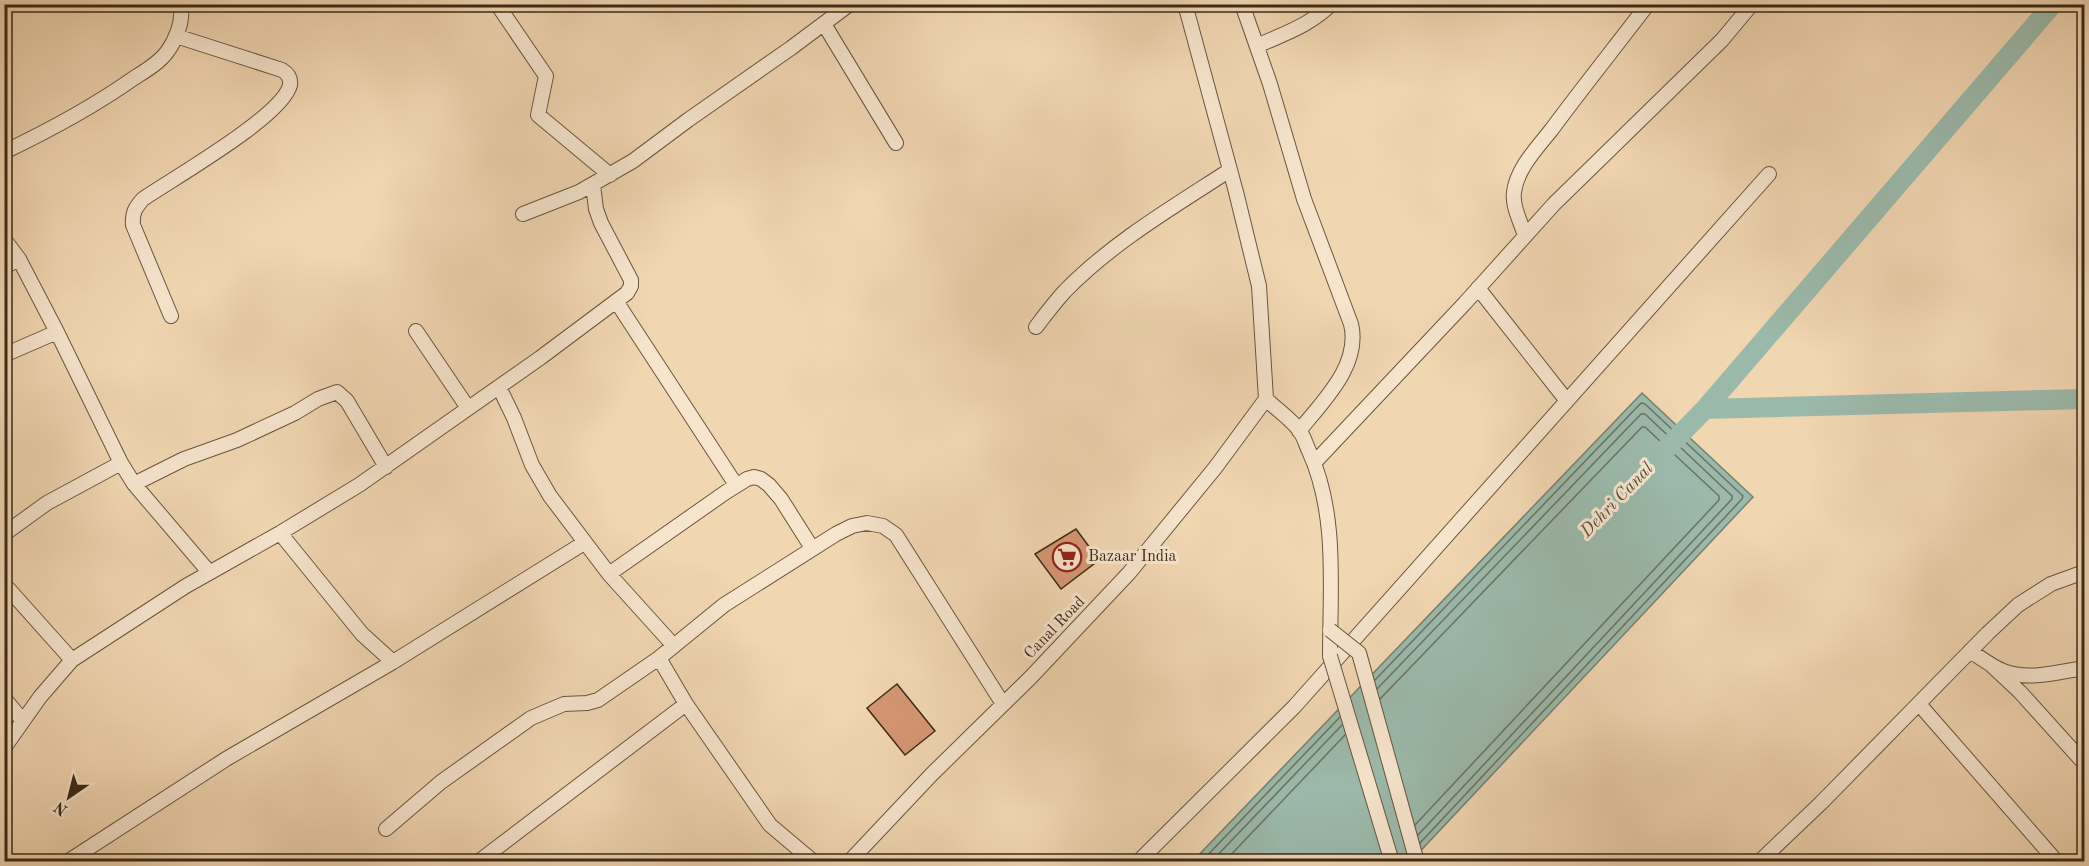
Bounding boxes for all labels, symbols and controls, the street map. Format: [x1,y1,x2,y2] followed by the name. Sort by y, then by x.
[1577,459,1657,541] water label: Dehri Canal
[1051,541,1083,573] supermarket icon: Bazaar India
[1088,549,1176,565] place label: Bazaar India
[1022,594,1088,662] street label: Canal Road
[39,767,99,827] north arrow
[51,797,71,818] text: N

